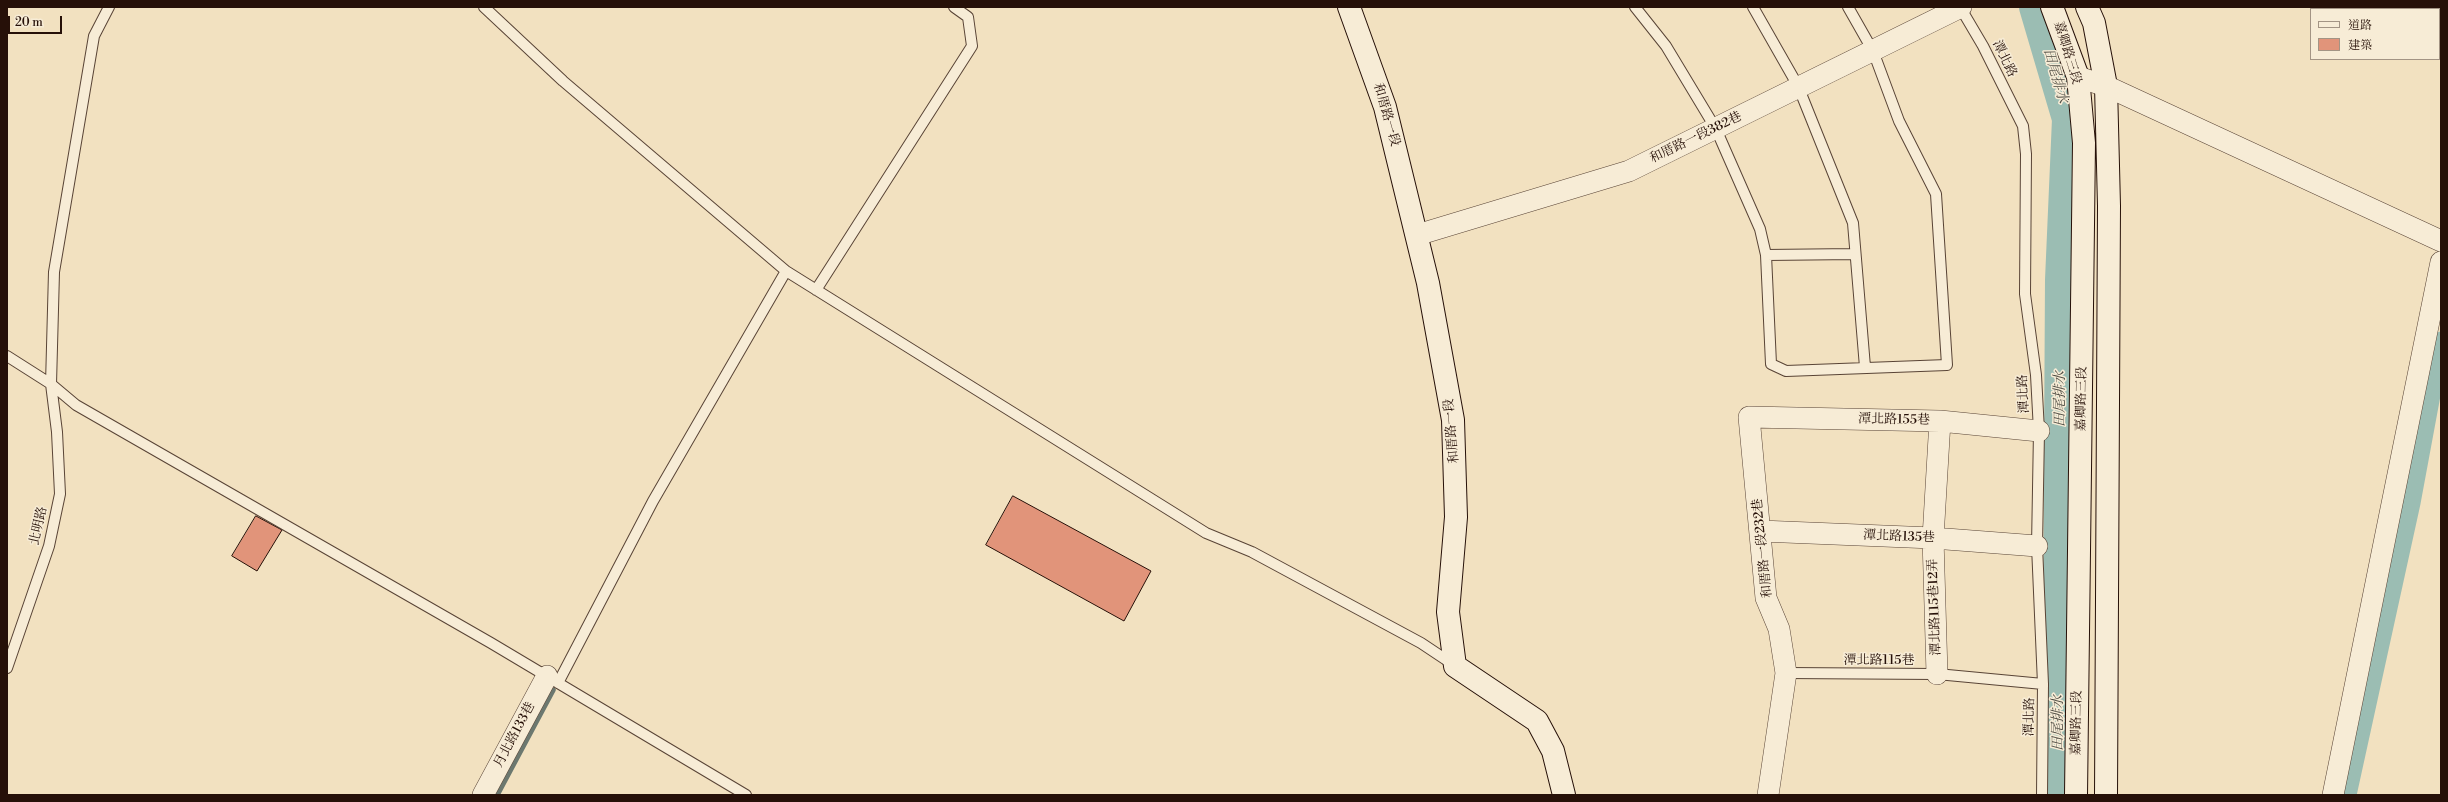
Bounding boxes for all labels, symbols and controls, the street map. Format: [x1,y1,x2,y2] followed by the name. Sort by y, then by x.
[10,8,64,34] scale bar
[2310,8,2440,60] legend
[15,15,43,30] text: 20 m
[2348,18,2372,33] text: 道路
[2050,20,2084,86] street label: 嘉卿路三段
[1988,38,2020,80] street label: 潭北路
[2348,38,2372,53] text: 建築
[2039,47,2071,105] water label: 田尾排水
[1370,82,1402,148] street label: 和厝路一段
[1647,109,1745,167] street label: 和厝路一段382巷
[2074,366,2090,432] street label: 嘉卿路三段
[2053,371,2069,427] water label: 田尾排水
[2015,374,2033,414] street label: 潭北路
[1441,398,1463,464] street label: 和厝路一段
[1858,412,1930,428] street label: 潭北路155巷
[1750,497,1776,599] street label: 和厝路一段232巷
[27,505,51,547] street label: 北明路
[1863,528,1935,546] street label: 潭北路135巷
[1926,558,1944,656] street label: 潭北路115巷12弄
[1844,653,1914,669] street label: 潭北路115巷
[2069,690,2085,756] street label: 嘉卿路三段
[2051,695,2067,751] water label: 田尾排水
[2022,697,2038,737] street label: 潭北路
[491,700,539,770] street label: 月北路133巷

